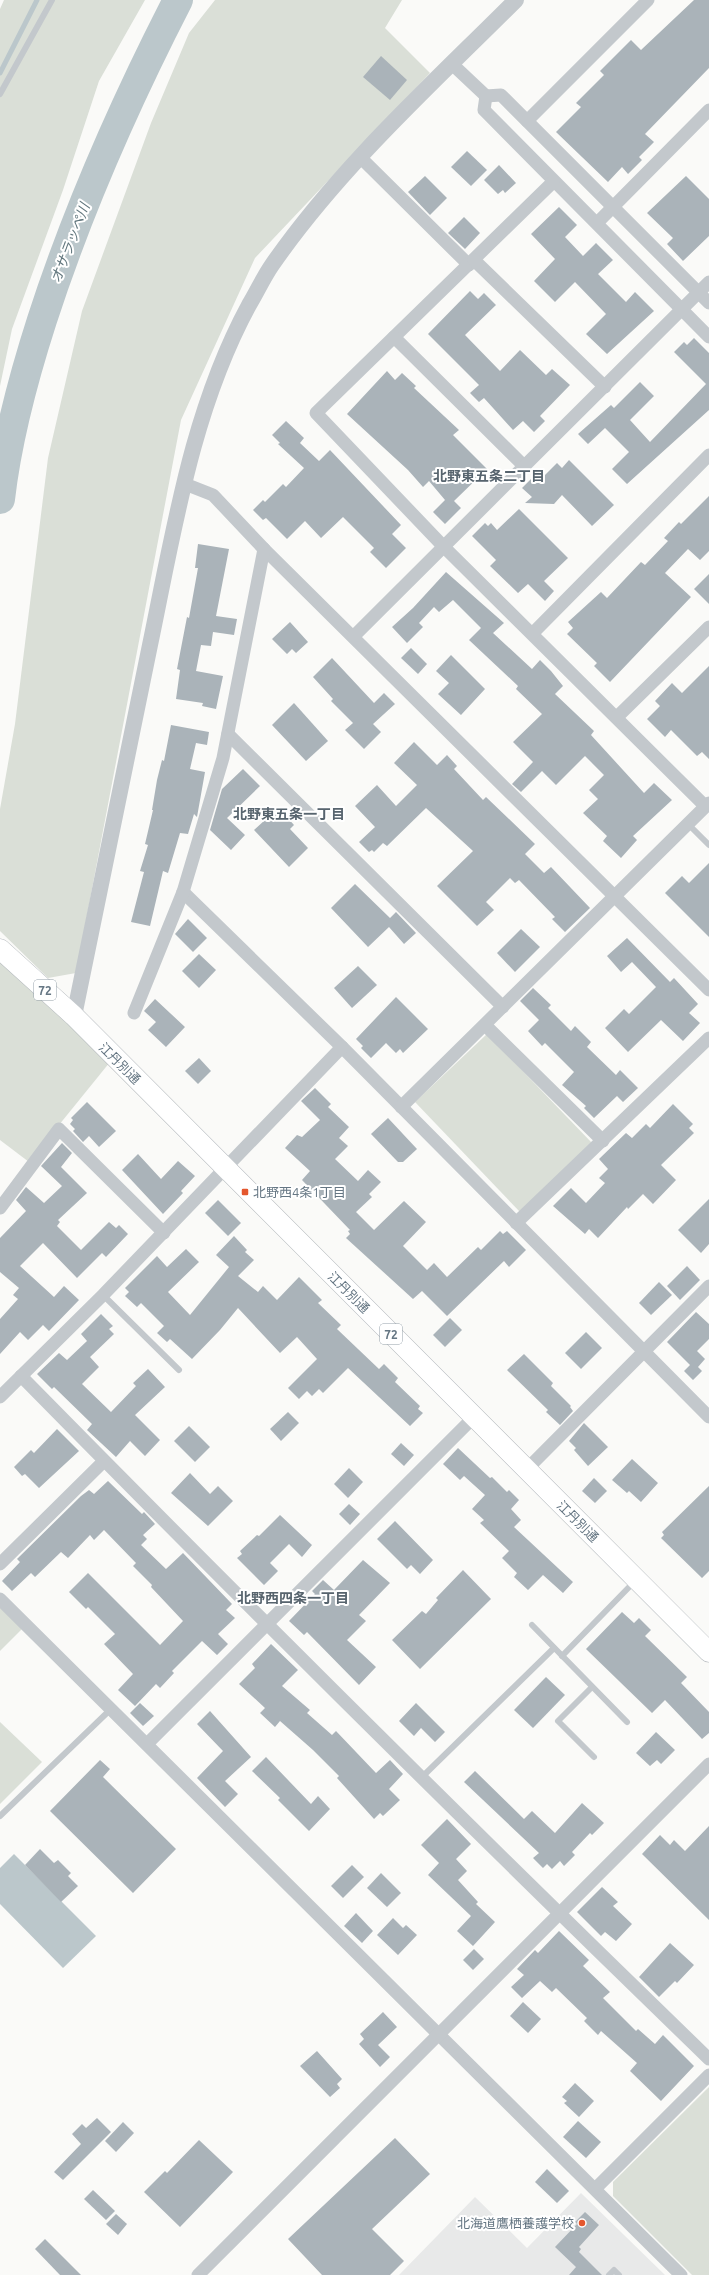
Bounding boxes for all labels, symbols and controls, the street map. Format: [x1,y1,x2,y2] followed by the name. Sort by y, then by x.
[47,199,93,285] water label: オサラッペ川
[433,468,545,484] district label: 北野東五条二丁目
[233,806,345,822] district label: 北野東五条一丁目
[34,980,56,1000] road number: 72
[97,1040,143,1086] street label: 江丹別通
[253,1185,346,1199] place label: 北野西4条1丁目
[240,1187,250,1197] marker: 北野西4条1丁目
[326,1269,372,1315] street label: 江丹別通
[380,1324,402,1344] road number: 72
[555,1498,601,1544] street label: 江丹別通
[237,1590,349,1606] district label: 北野西四条一丁目
[457,2216,574,2230] place label: 北海道鷹栖養護学校
[577,2218,587,2228] marker: 北海道鷹栖養護学校

